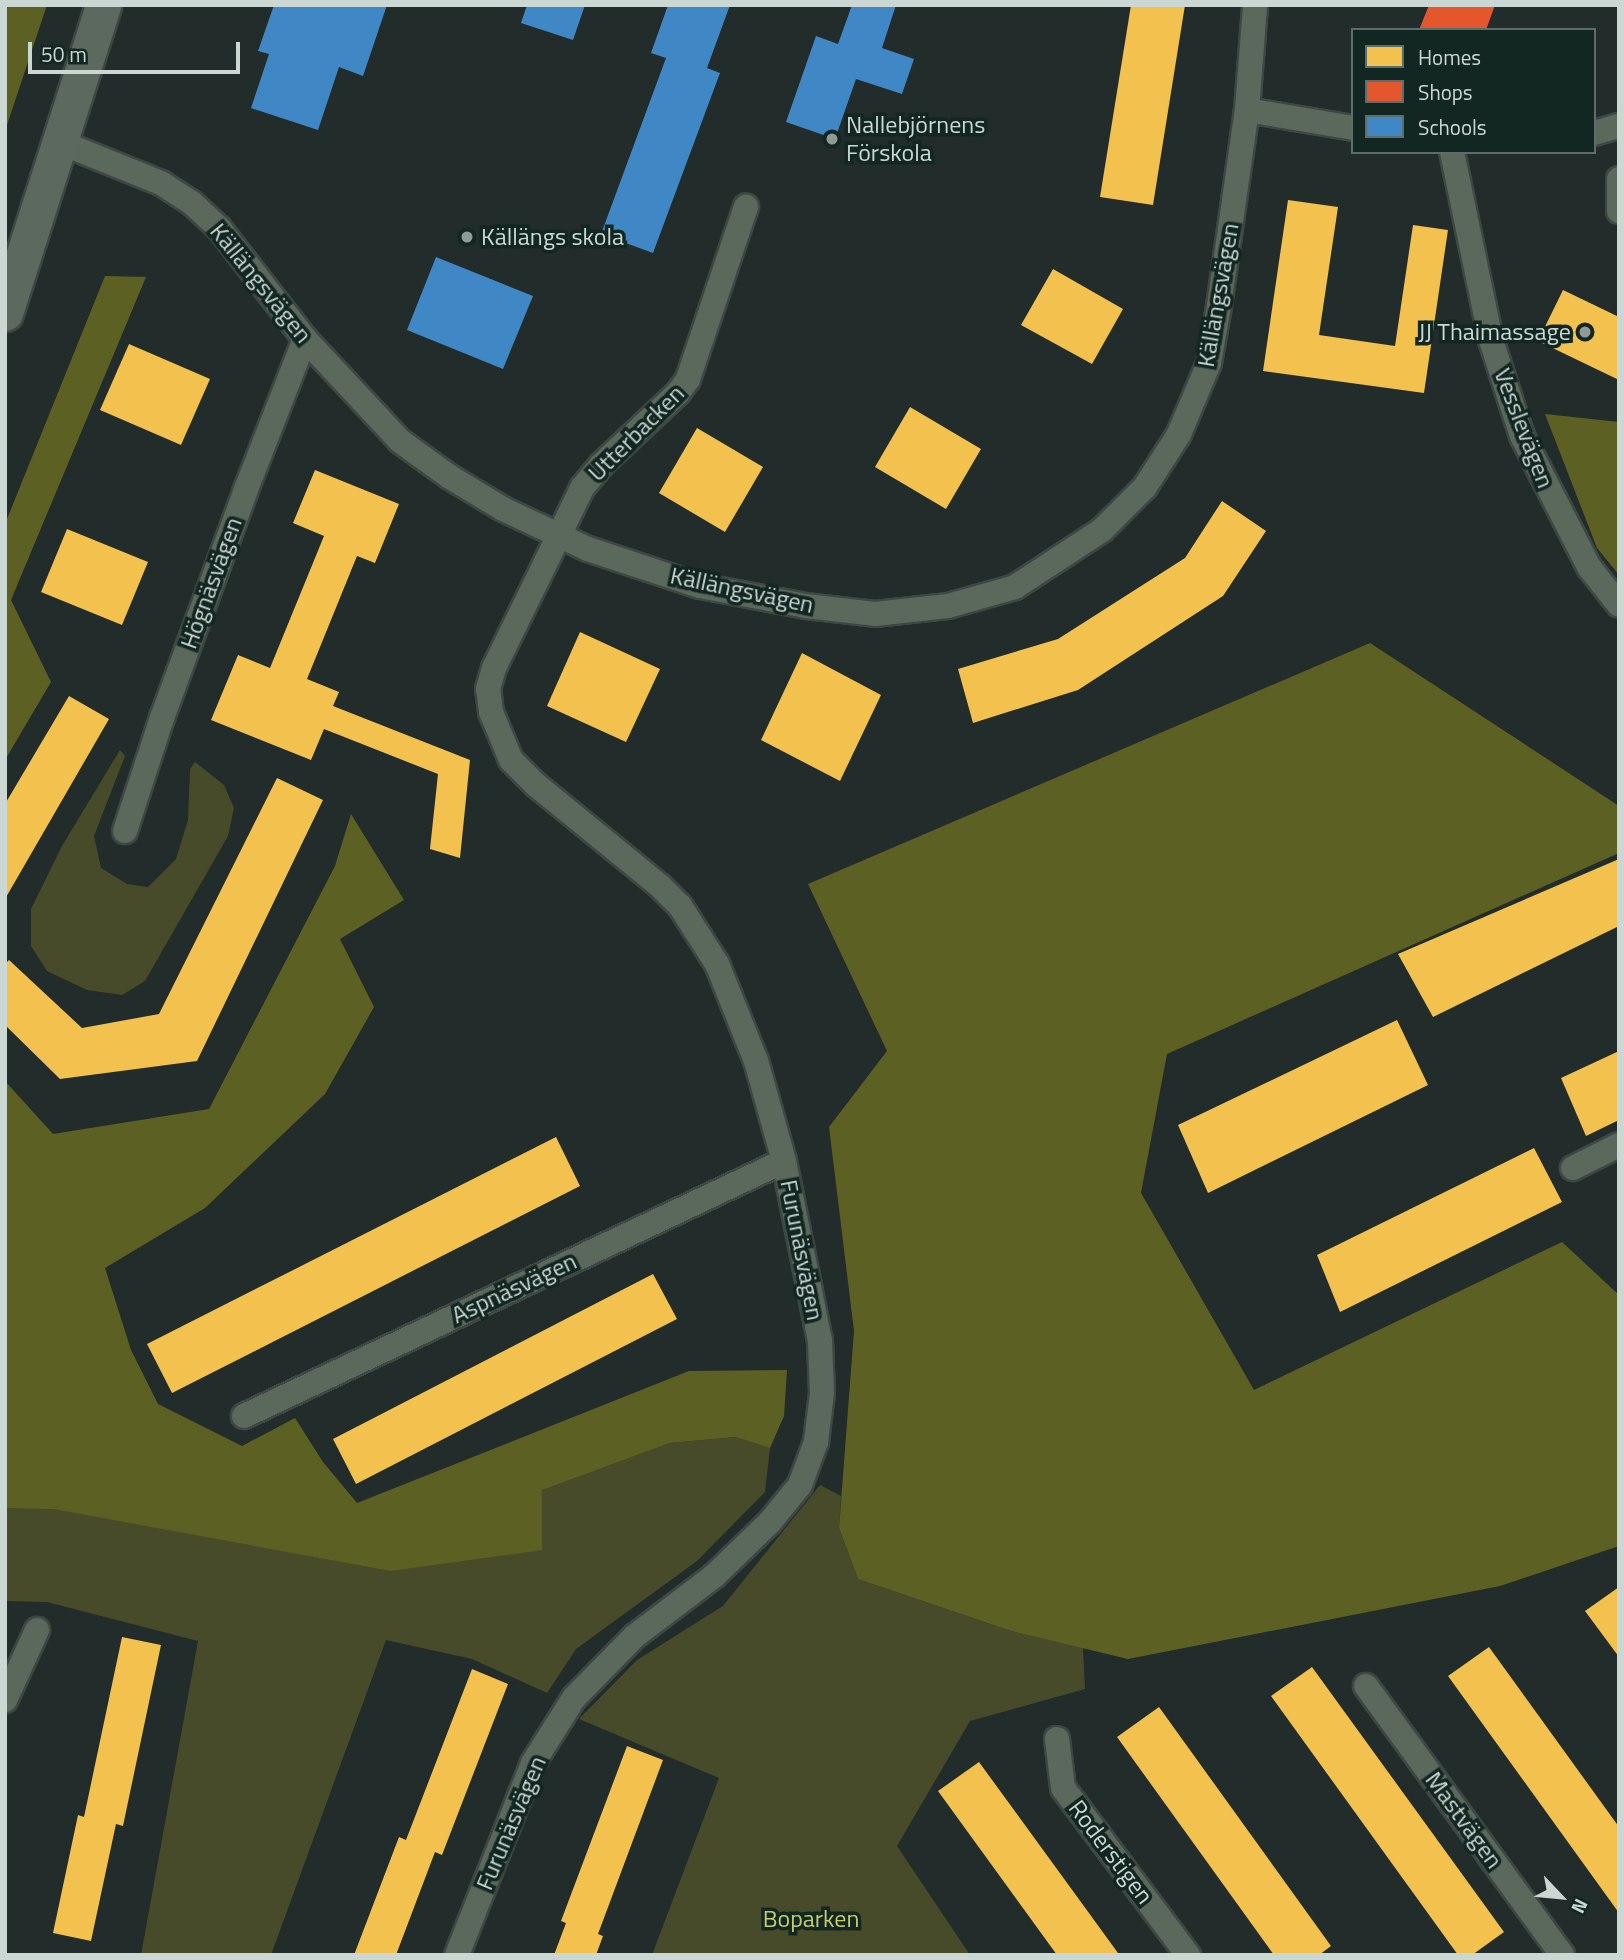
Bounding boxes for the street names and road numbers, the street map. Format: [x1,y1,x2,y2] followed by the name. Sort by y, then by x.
[204,217,318,349] street label: Källängsvägen
[1191,221,1245,369] street label: Källängsvägen
[1488,364,1560,492] street label: Vesslevägen
[582,379,690,487] street label: Utterbacken
[174,513,248,653] street label: Högnäsvägen
[668,561,816,619] street label: Källängsvägen
[774,1177,830,1323] street label: Furunäsvägen
[447,1246,581,1330] street label: Aspnäsvägen
[470,1752,552,1894] street label: Furunäsvägen
[1419,1766,1509,1874] street label: Mastvägen
[1063,1794,1159,1910] street label: Roderstigen

